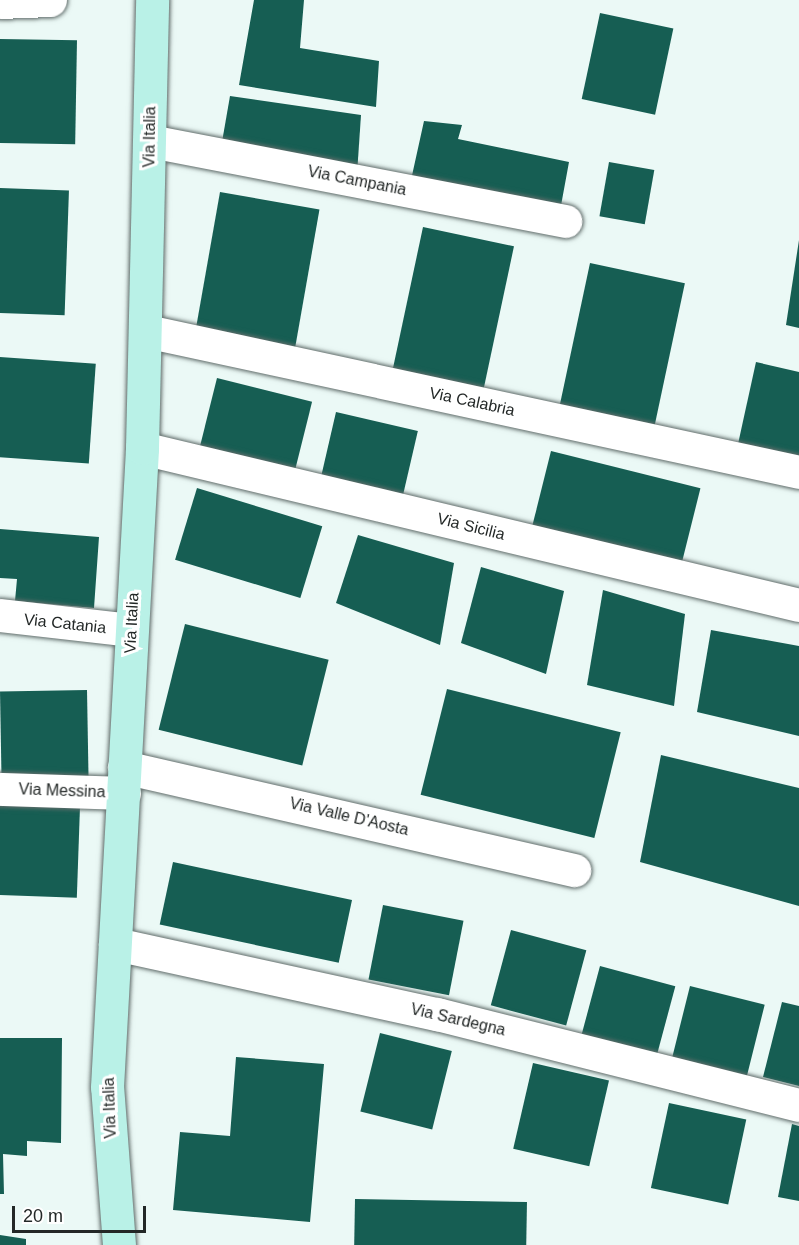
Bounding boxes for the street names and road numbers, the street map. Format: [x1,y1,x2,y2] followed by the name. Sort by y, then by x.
[140,106,160,168] street label: Via Italia
[306,162,408,200] street label: Via Campania
[428,384,516,420] street label: Via Calabria
[435,509,507,545] street label: Via Sicilia
[121,592,143,654] street label: Via Italia
[23,610,107,638] street label: Via Catania
[18,780,106,802] street label: Via Messina
[288,794,410,840] street label: Via Valle D'Aosta
[409,1000,507,1040] street label: Via Sardegna
[99,1077,121,1139] street label: Via Italia

